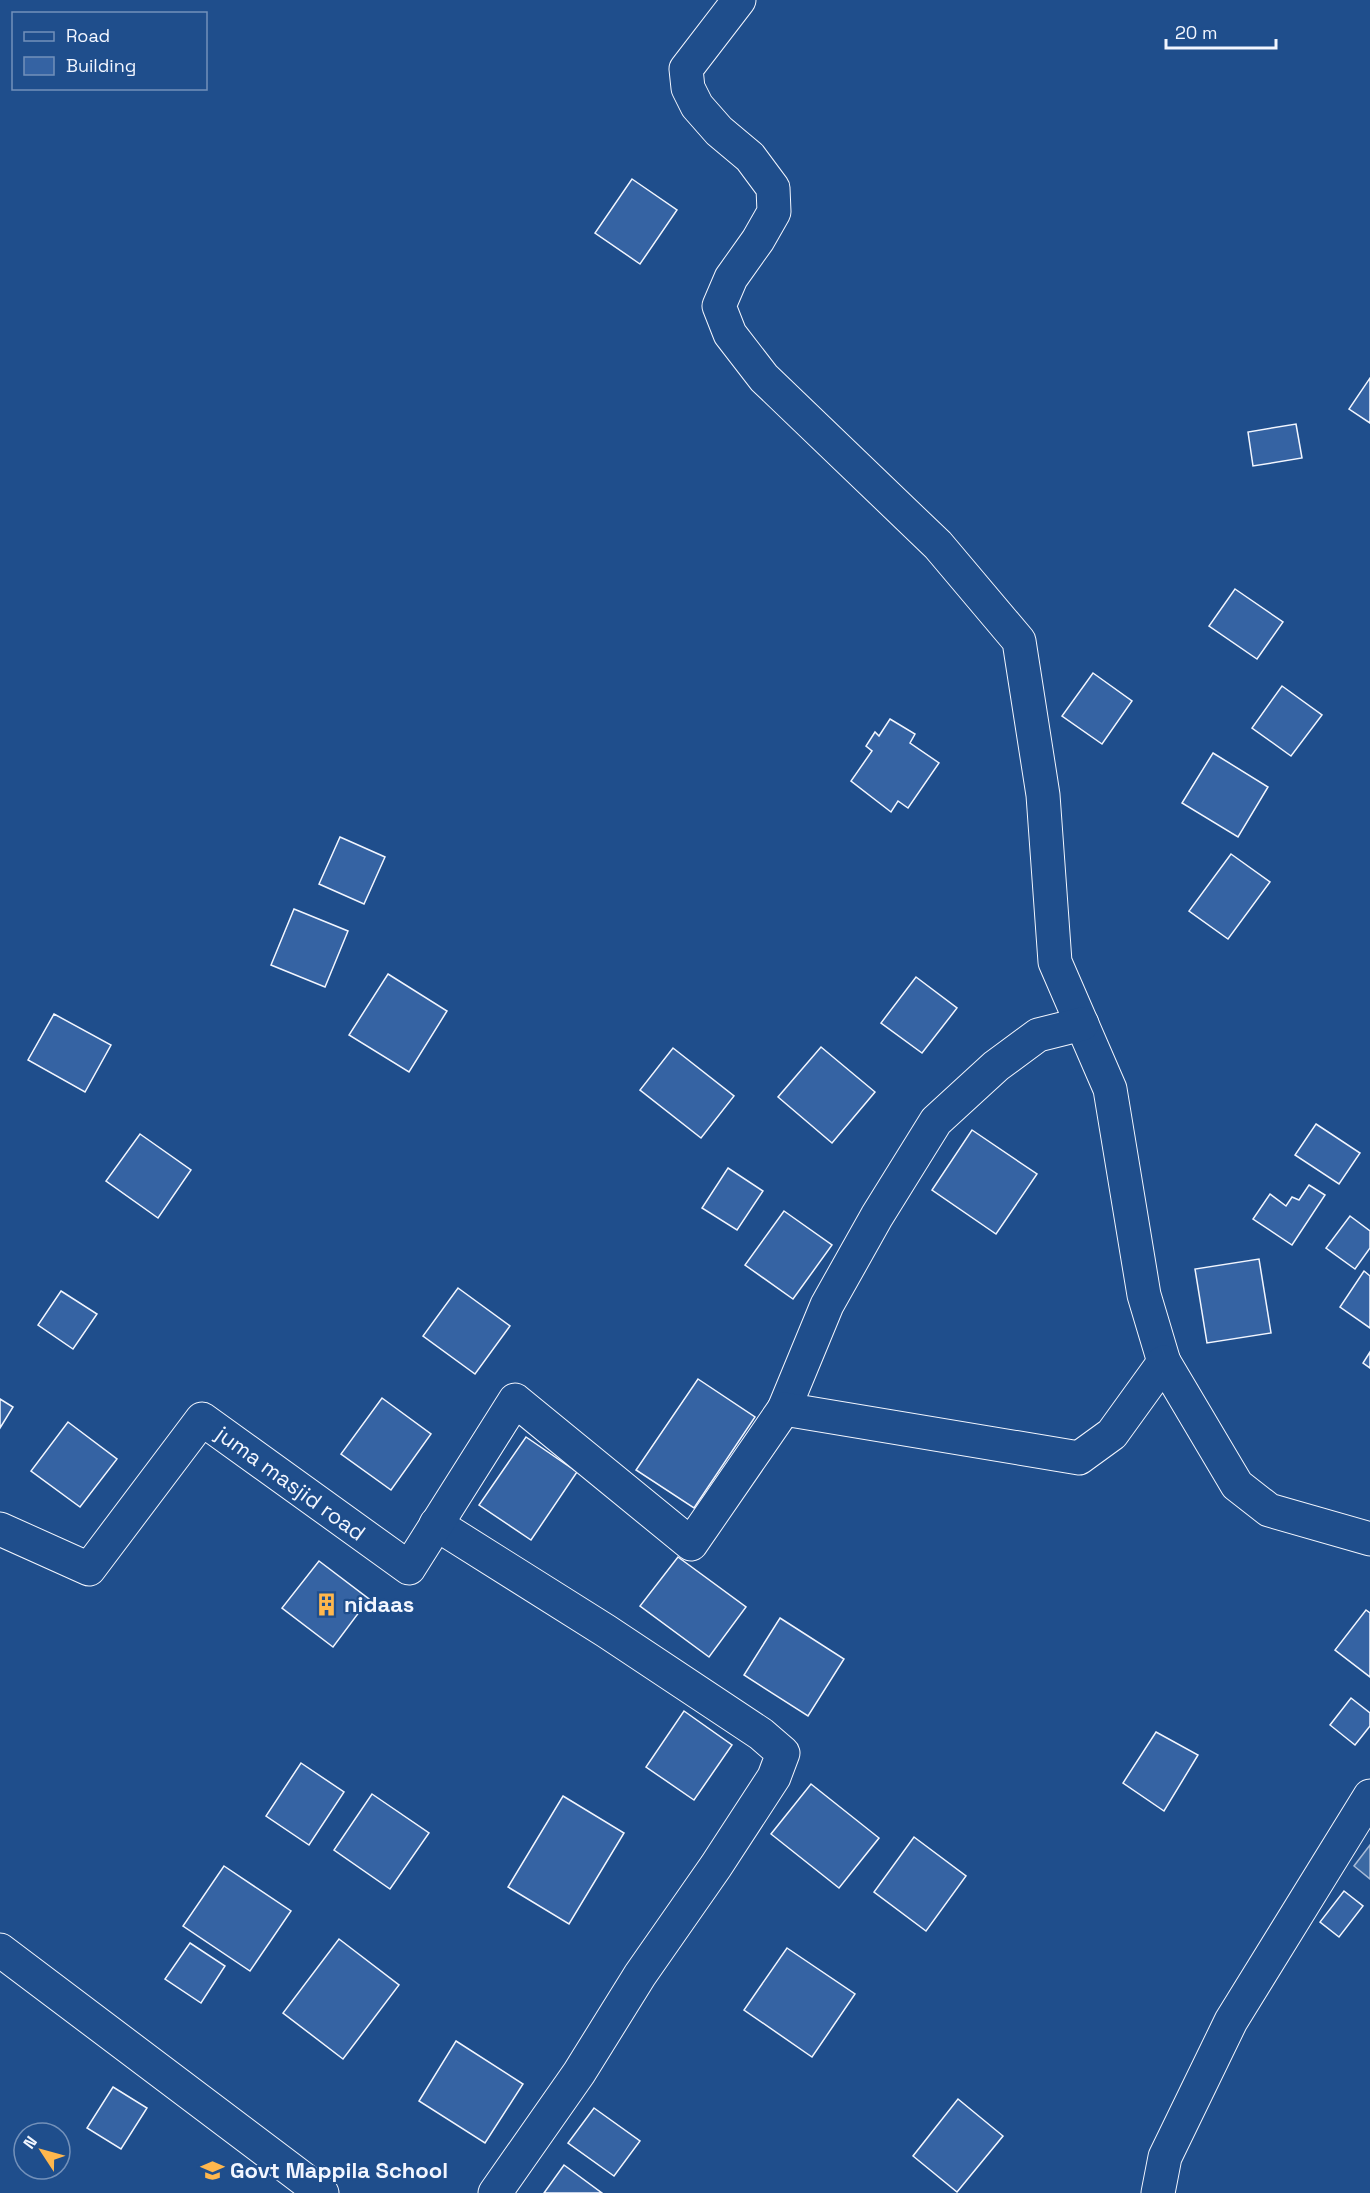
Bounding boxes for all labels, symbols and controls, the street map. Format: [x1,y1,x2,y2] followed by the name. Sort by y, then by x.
[12,12,207,90] legend
[1166,12,1276,50] scale bar
[1175,21,1218,44] text: 20 m
[66,24,110,47] text: Road
[66,54,136,77] text: Building
[210,1419,371,1547] street label: juma masjid road
[344,1590,414,1618] place label: nidaas
[313,1591,339,1617] building icon: nidaas
[12,2121,72,2181] north arrow
[19,2132,42,2153] text: N
[230,2156,448,2184] place label: Govt Mappila School
[199,2157,225,2183] school or university icon: Govt Mappila School

